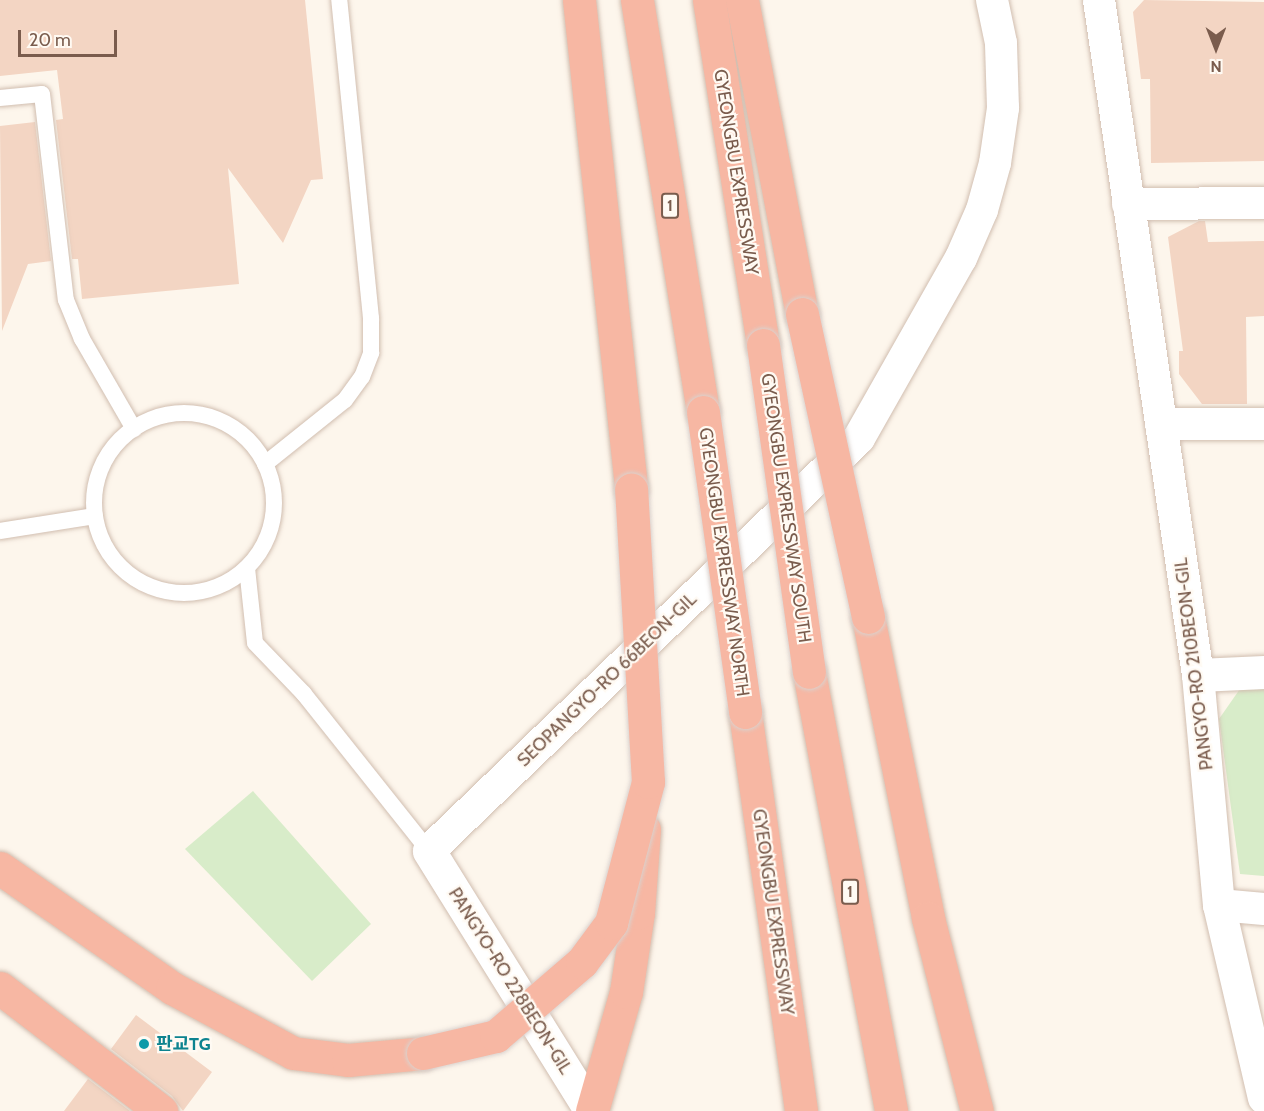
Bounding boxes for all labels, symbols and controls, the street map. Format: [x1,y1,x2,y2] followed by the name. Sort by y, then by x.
[21,18,120,56] scale bar
[1186,18,1246,78] north arrow
[29,29,71,51] text: 20 m
[1210,57,1222,76] text: N
[709,68,763,276] street label: GYEONGBU EXPRESSWAY
[661,193,679,219] road number: 1
[756,372,816,644] street label: GYEONGBU EXPRESSWAY SOUTH
[694,426,754,698] street label: GYEONGBU EXPRESSWAY NORTH
[1170,557,1218,771] street label: PANGYO-RO 210BEON-GIL
[513,589,701,771] street label: SEOPANGYO-RO 66BEON-GIL
[748,808,798,1016] street label: GYEONGBU EXPRESSWAY
[841,879,859,905] road number: 1
[444,884,576,1078] street label: PANGYO-RO 228BEON-GIL
[156,1033,211,1055] place label: 판교TG
[137,1037,151,1051] marker: 판교TG

